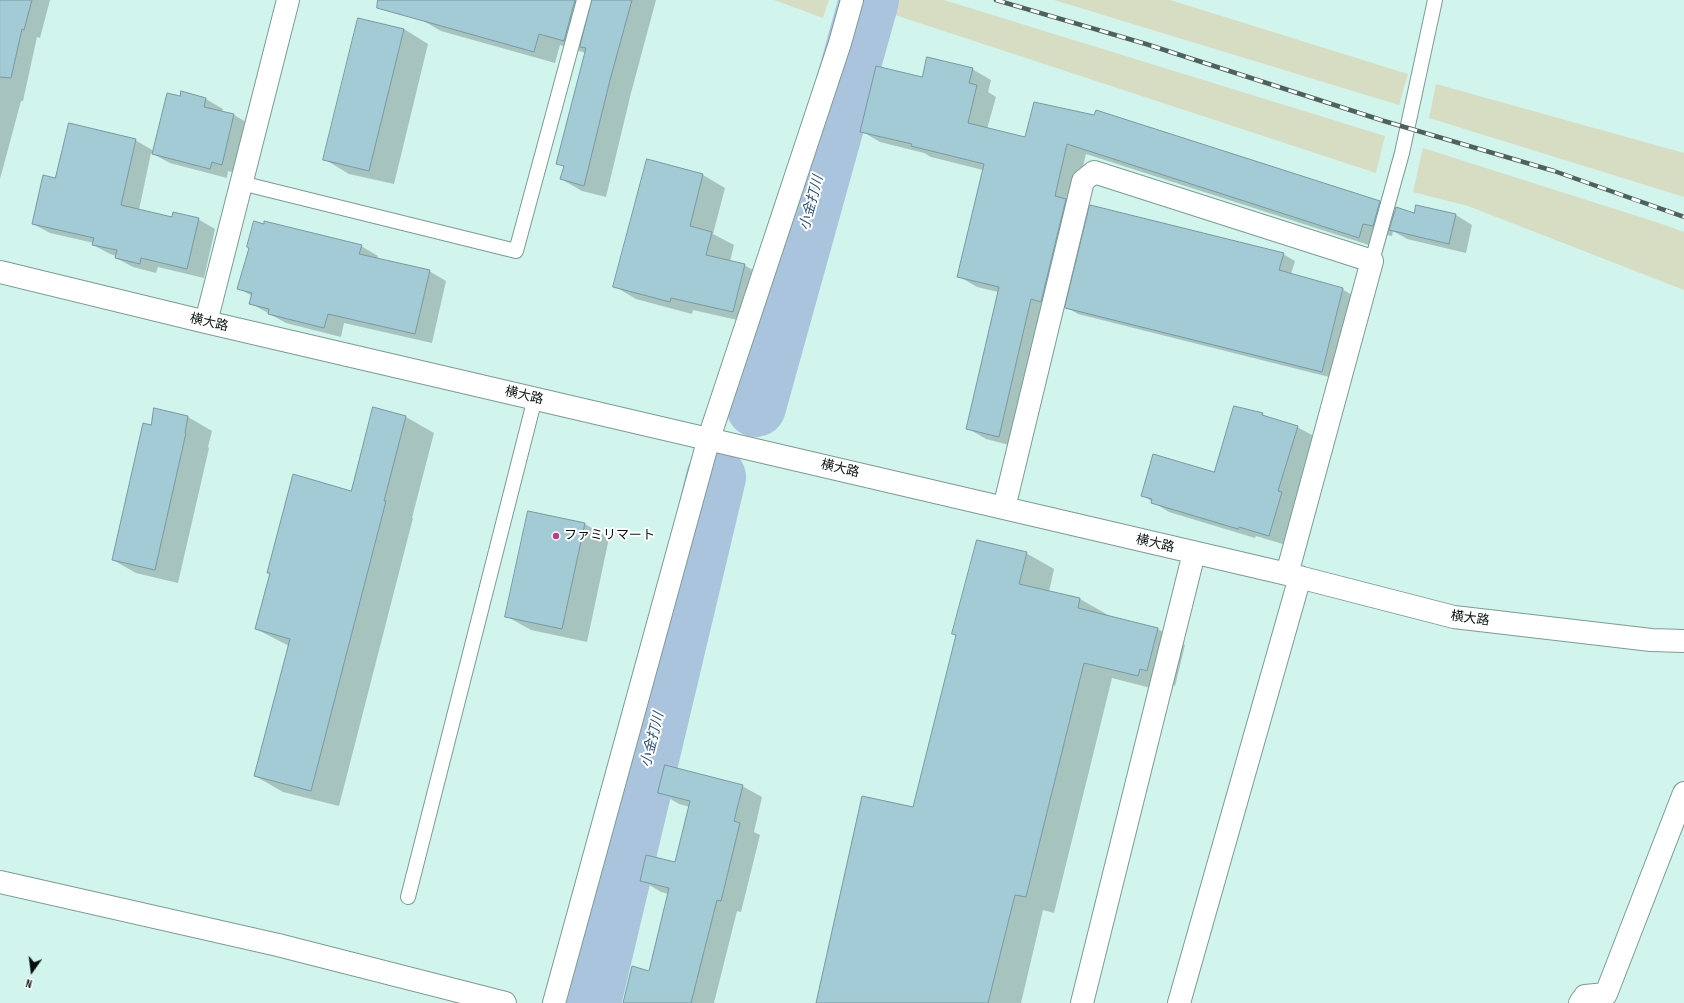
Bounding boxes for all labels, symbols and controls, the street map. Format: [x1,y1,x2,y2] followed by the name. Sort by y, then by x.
[797,174,827,232] water label: 小金打川
[188,311,230,335] street label: 横大路
[503,384,545,408] street label: 横大路
[819,457,861,481] street label: 横大路
[564,528,655,544] place label: ファミリマート
[551,531,561,541] marker: ファミリマート
[1134,532,1176,556] street label: 横大路
[1450,609,1490,629] street label: 横大路
[638,711,668,769] water label: 小金打川
[12,951,52,991] north arrow
[25,976,33,990] text: N

